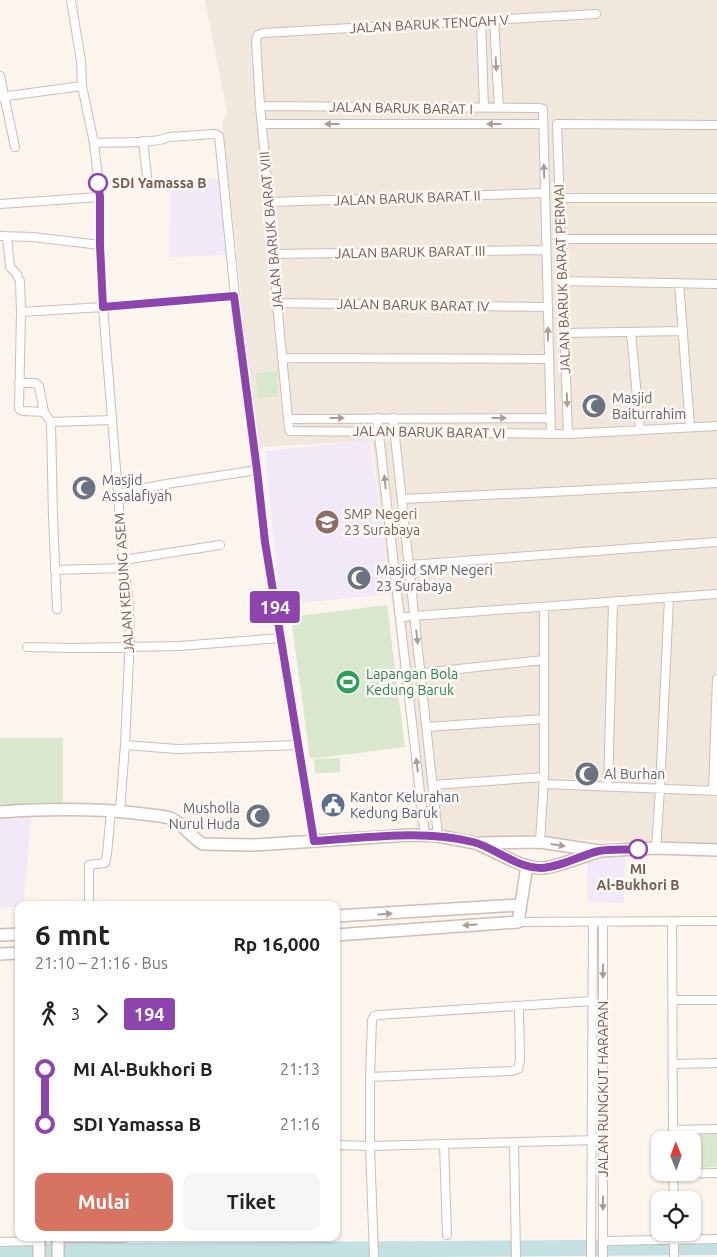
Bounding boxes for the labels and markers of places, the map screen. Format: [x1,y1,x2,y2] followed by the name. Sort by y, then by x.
[88,173,108,193] marker: SDI Yamassa B
[112,175,206,191] place label: SDI Yamassa B
[612,390,686,422] place label: Masjid Baiturrahim
[581,393,607,419] mosque icon: Masjid Baiturrahim
[102,472,172,504] place label: Masjid Assalafiyah
[71,475,97,501] mosque icon: Masjid Assalafiyah
[344,506,420,538] place label: SMP Negeri 23 Surabaya
[314,509,340,535] school or university icon: SMP Negeri 23 Surabaya
[376,562,493,594] place label: Masjid SMP Negeri 23 Surabaya
[346,565,372,591] mosque icon: Masjid SMP Negeri 23 Surabaya
[366,666,458,698] place label: Lapangan Bola Kedung Baruk
[335,669,361,695] sports icon: Lapangan Bola Kedung Baruk
[574,761,600,787] mosque icon: Al Burhan
[604,766,665,782] place label: Al Burhan
[350,789,459,821] place label: Kantor Kelurahan Kedung Baruk
[320,792,346,818] public building icon: Kantor Kelurahan Kedung Baruk
[169,800,240,832] place label: Musholla Nurul Huda
[245,803,271,829] mosque icon: Musholla Nurul Huda
[628,839,648,859] marker: MI Al-Bukhori B
[597,861,679,893] place label: MI Al-Bukhori B

